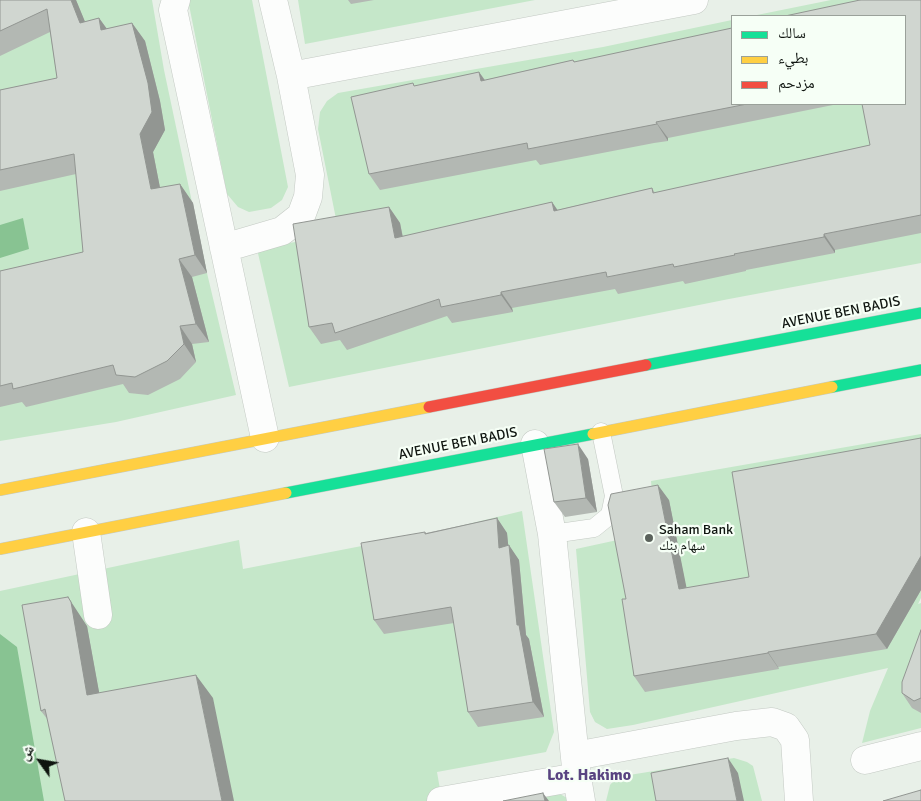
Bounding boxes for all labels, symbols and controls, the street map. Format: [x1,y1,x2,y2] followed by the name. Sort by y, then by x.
[731,15,906,105] legend
[778,24,806,42] text: سالك
[778,49,808,67] text: بطيء
[778,74,815,92] text: مزدحم
[780,293,902,333] street label: AVENUE BEN BADIS
[397,424,519,464] street label: AVENUE BEN BADIS
[659,522,733,554] place label: Saham Bank سهام بنك
[643,532,655,544] marker: Saham Bank سهام بنك
[15,736,65,786] north arrow
[16,742,38,764] text: ش
[547,766,631,786] district label: Lot. Hakimo

